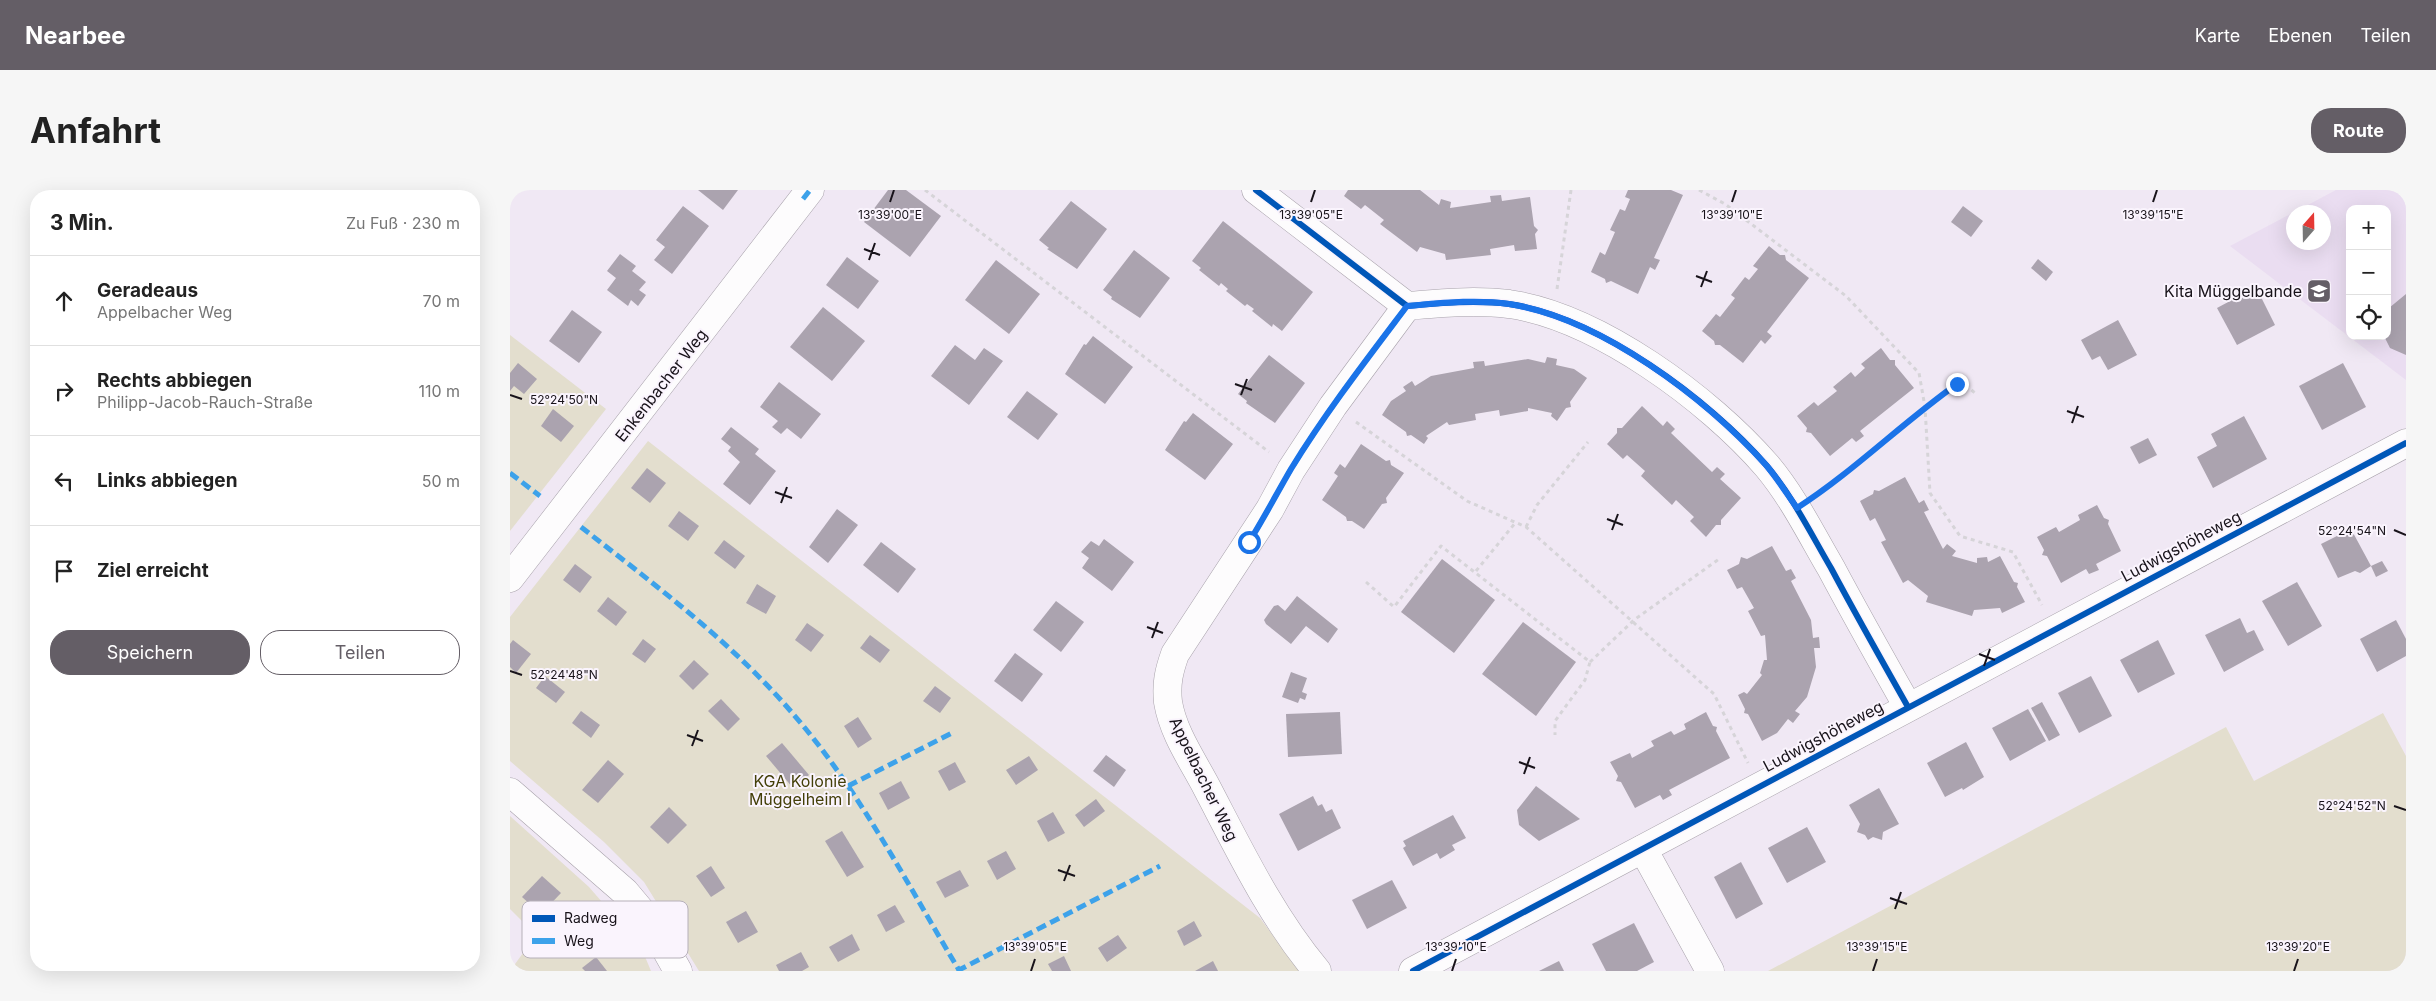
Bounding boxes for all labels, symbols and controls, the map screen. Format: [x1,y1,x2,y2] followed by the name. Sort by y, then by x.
[25,21,126,50] text: Nearbee
[2195,25,2240,46] text: Karte
[2268,25,2332,46] text: Ebenen
[2360,25,2411,46] text: Teilen
[2311,108,2406,153] button: Route
[30,109,161,151] text: Anfahrt
[2286,205,2331,250] north arrow
[2346,205,2391,340] map controls
[2346,205,2391,250] button: +
[858,207,922,222] text: 13°39'00"E
[1279,207,1343,222] text: 13°39'05"E
[1701,207,1763,222] text: 13°39'10"E
[2122,207,2184,222] text: 13°39'15"E
[50,210,114,235] text: 3 Min.
[346,213,460,233] text: Zu Fuß · 230 m
[2346,250,2391,295] button: −
[2306,278,2332,304] school or university icon: Kita Müggelbande
[97,279,198,302] text: Geradeaus
[2164,281,2302,301] place label: Kita Müggelbande
[50,287,78,315] icon: ahead
[423,291,460,311] text: 70 m
[2346,295,2391,340] button: locate
[97,302,232,322] text: Appelbacher Weg
[611,325,711,445] street label: Enkenbacher Weg
[97,369,252,392] text: Rechts abbiegen
[1946,373,1969,396] route end
[50,377,78,405] icon: right
[418,381,460,401] text: 110 m
[97,392,313,412] text: Philipp-Jacob-Rauch-Straße
[530,392,598,407] text: 52°24'50"N
[50,467,78,495] icon: left
[97,469,238,492] text: Links abbiegen
[422,471,460,491] text: 50 m
[2118,506,2244,586] street label: Ludwigshöheweg
[2318,523,2386,538] text: 52°24'54"N
[1238,531,1261,554] route start
[50,557,78,585] icon: arrive
[97,559,209,582] text: Ziel erreicht
[50,630,250,675] button: Speichern
[260,630,460,675] button: Teilen
[530,667,598,682] text: 52°24'48"N
[1760,696,1886,776] street label: Ludwigshöheweg
[1165,714,1243,844] street label: Appelbacher Weg
[749,771,851,809] park label: KGA Kolonie Müggelheim I
[2318,798,2386,813] text: 52°24'52"N
[522,901,688,958] legend
[564,909,617,926] text: Radweg
[564,932,594,949] text: Weg
[1003,939,1067,954] text: 13°39'05"E
[1425,939,1487,954] text: 13°39'10"E
[1846,939,1908,954] text: 13°39'15"E
[2266,939,2330,954] text: 13°39'20"E

